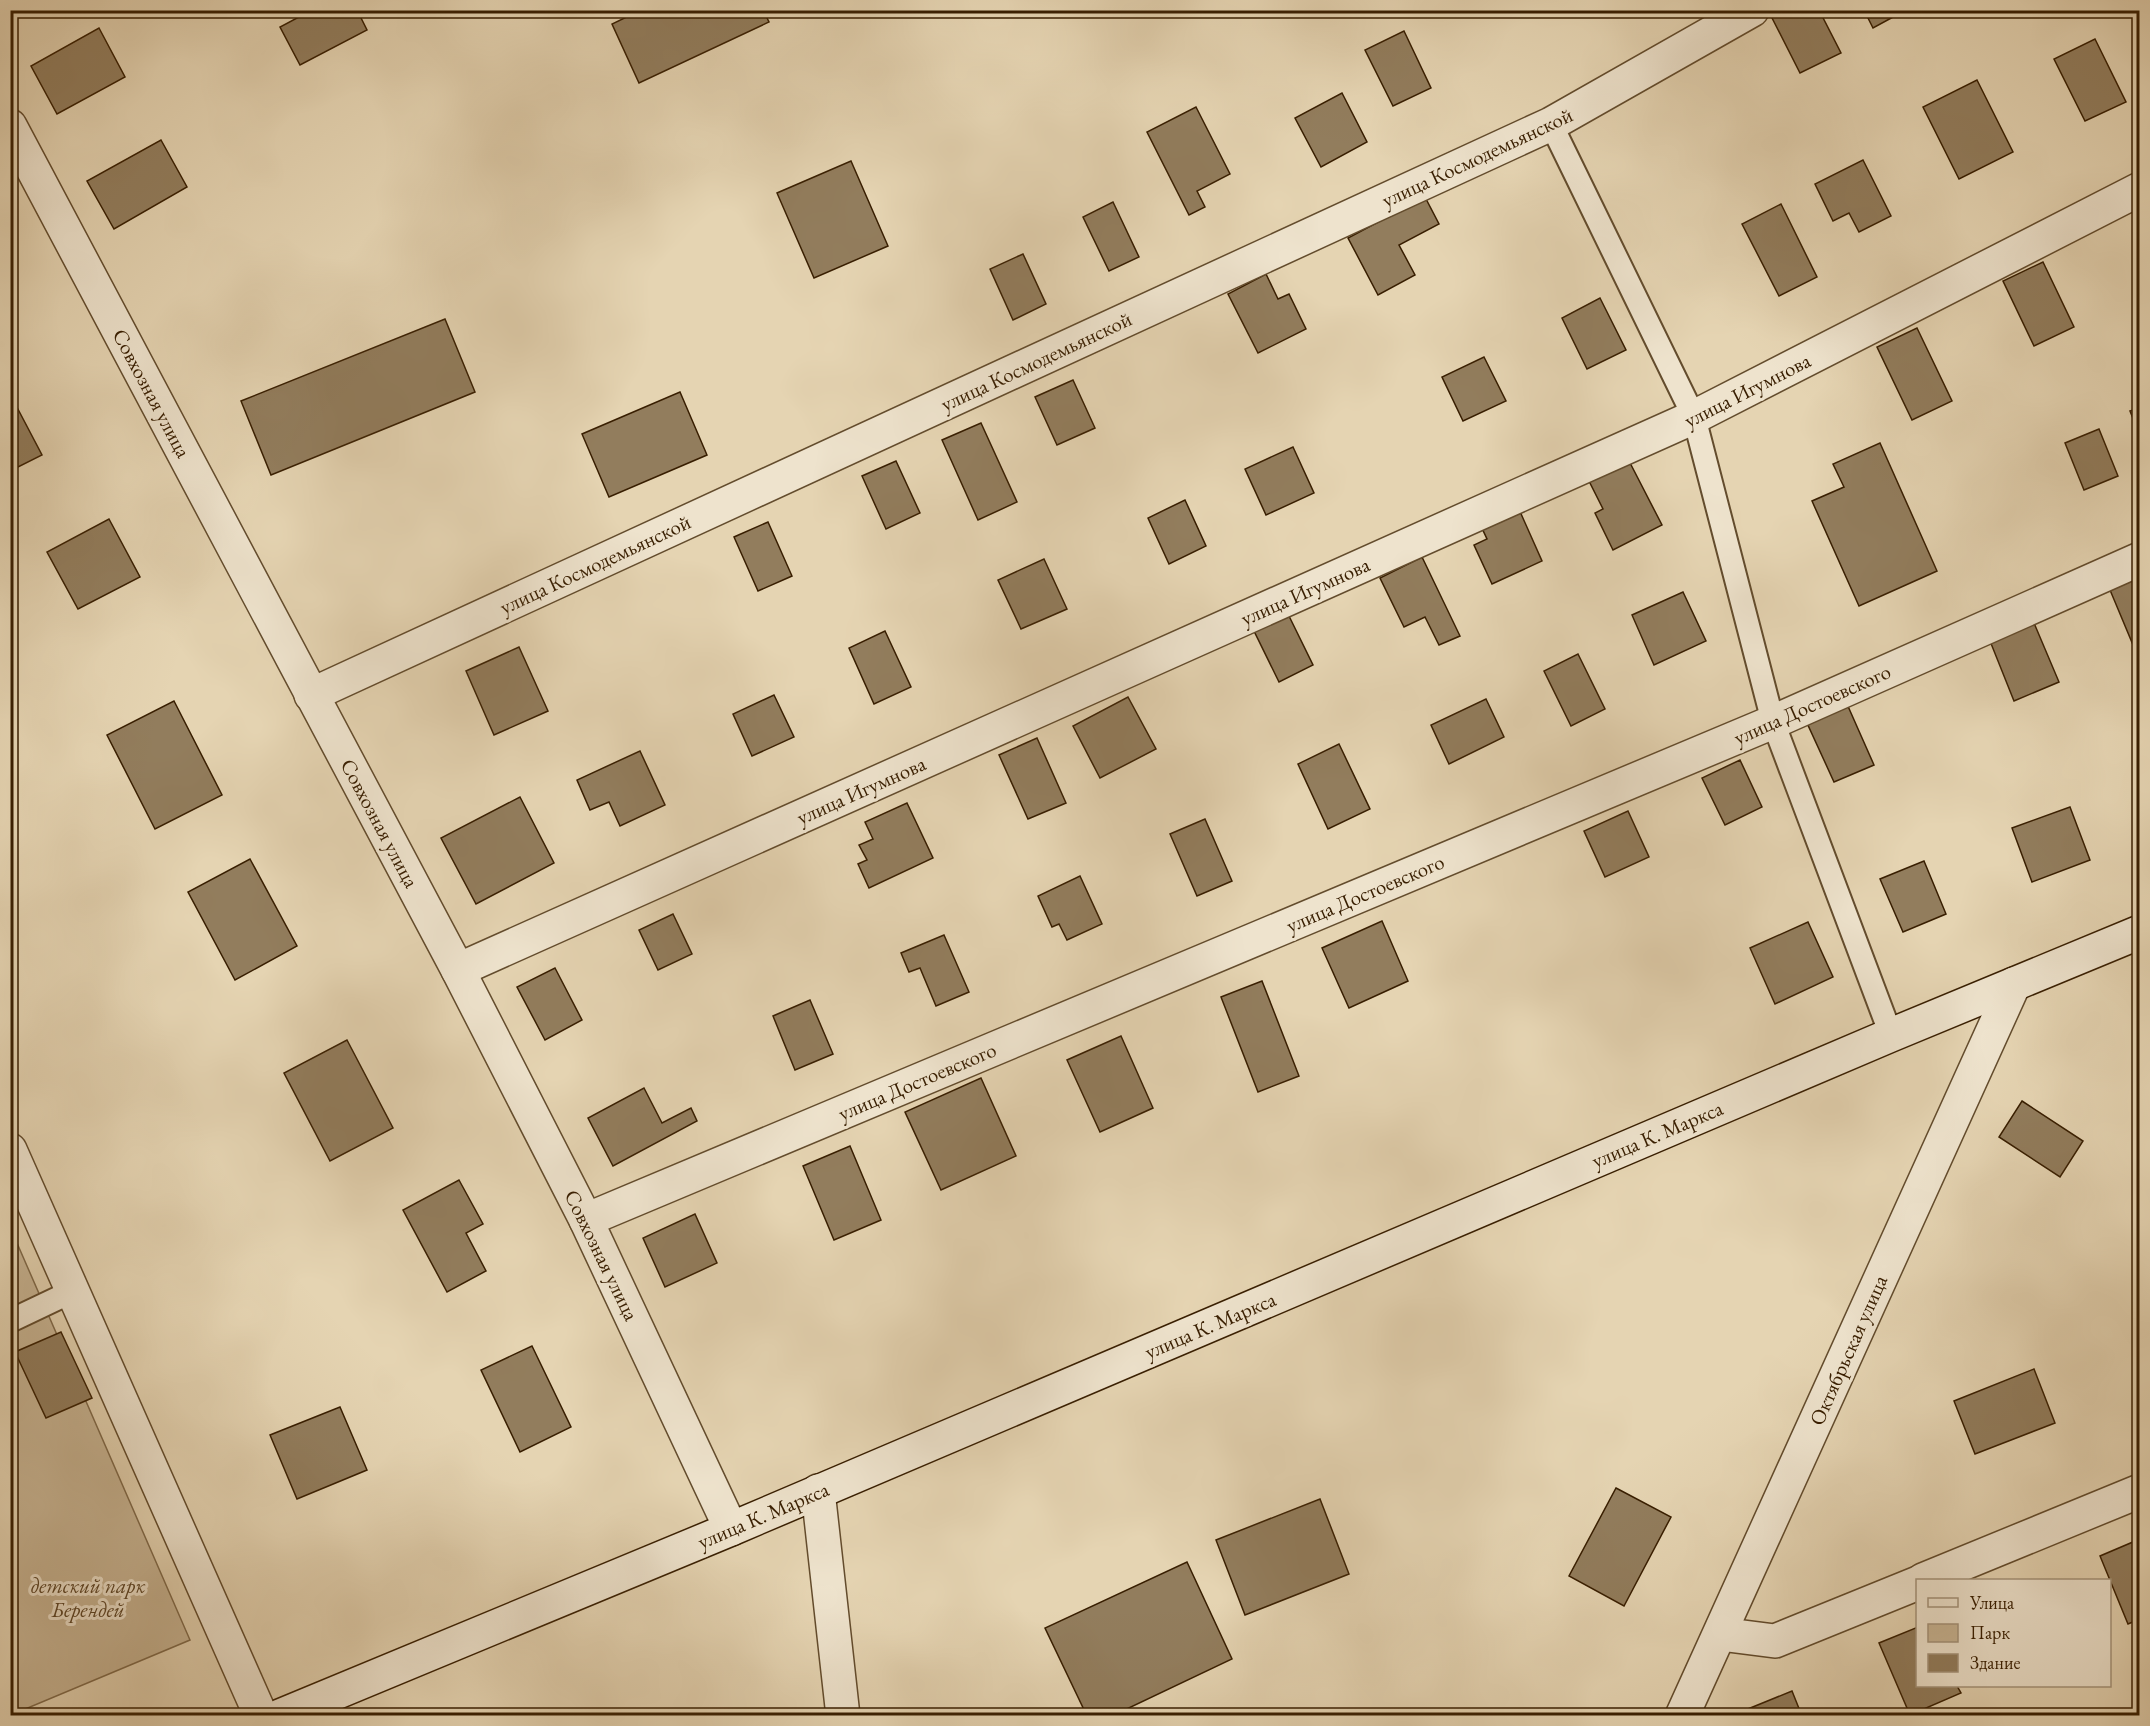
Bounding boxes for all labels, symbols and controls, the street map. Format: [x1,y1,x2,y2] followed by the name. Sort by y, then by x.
[1377,101,1577,213] street label: улица Космодемьянской
[936,305,1136,417] street label: улица Космодемьянской
[107,324,198,463] street label: Совхозная улица
[1679,346,1815,433] street label: улица Игумнова
[495,508,695,620] street label: улица Космодемьянской
[1236,550,1374,631] street label: улица Игумнова
[1729,657,1895,751] street label: улица Достоевского
[792,749,930,830] street label: улица Игумнова
[335,754,426,893] street label: Совхозная улица
[1282,848,1448,938] street label: улица Достоевского
[834,1036,1000,1126] street label: улица Достоевского
[1587,1094,1727,1174] street label: улица К. Маркса
[559,1185,646,1325] street label: Совхозная улица
[1803,1270,1893,1429] street label: Октябрьская улица
[1140,1285,1280,1365] street label: улица К. Маркса
[693,1475,833,1555] street label: улица К. Маркса
[31,1572,146,1623] park label: детский парк Берендей
[1916,1579,2111,1687] legend
[1969,1591,2015,1614] text: Улица
[1970,1621,2010,1644] text: Парк
[1970,1651,2020,1674] text: Здание

